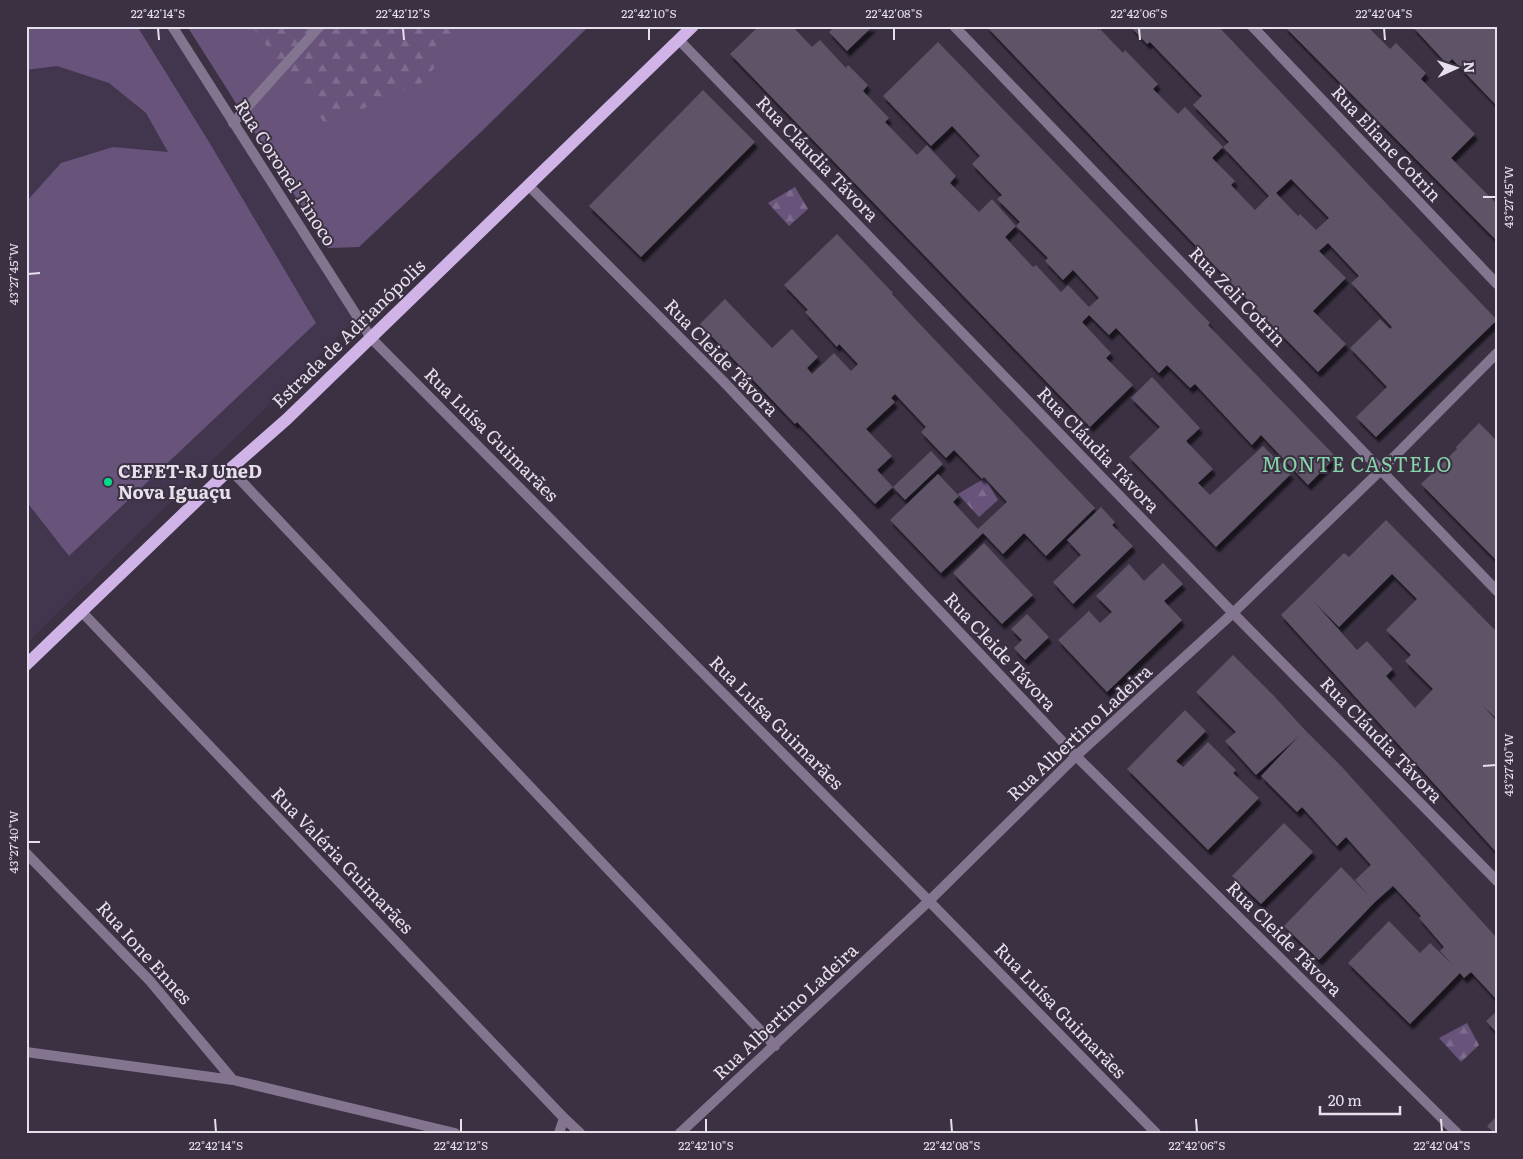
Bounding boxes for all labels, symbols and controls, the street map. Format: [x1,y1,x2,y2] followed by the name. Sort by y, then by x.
[131,4,185,22] text: 22°42'14"S
[376,4,430,22] text: 22°42'12"S
[621,4,677,22] text: 22°42'10"S
[866,4,923,22] text: 22°42'08"S
[1111,4,1167,22] text: 22°42'06"S
[1356,4,1413,22] text: 22°42'04"S
[1430,42,1480,92] north arrow
[1460,61,1480,74] text: N
[1326,79,1448,207] street label: Rua Eliane Cotrin
[751,89,886,227] street label: Rua Cláudia Távora
[229,94,344,251] street label: Rua Coronel Tinoco
[1499,166,1517,228] text: 43°27'45"W
[1183,240,1293,352] street label: Rua Zeli Cotrin
[4,243,22,305] text: 43°27'45"W
[265,252,431,414] street label: Estrada de Adrianópolis
[659,292,786,422] street label: Rua Cleide Távora
[419,361,565,507] street label: Rua Luísa Guimarães
[1032,380,1167,518] street label: Rua Cláudia Távora
[1261,448,1453,478] district label: MONTE CASTELO
[118,457,262,505] place label: CEFET-RJ UneD Nova Iguaçu
[102,476,114,488] marker: CEFET-RJ UneD Nova Iguaçu
[939,585,1064,717] street label: Rua Cleide Távora
[704,649,850,795] street label: Rua Luísa Guimarães
[1000,657,1158,806] street label: Rua Albertino Ladeira
[1315,670,1450,808] street label: Rua Cláudia Távora
[1499,733,1517,797] text: 43°27'40"W
[266,781,420,939] street label: Rua Valéria Guimarães
[4,810,22,874] text: 43°27'40"W
[1221,874,1349,1002] street label: Rua Cleide Távora
[91,894,199,1010] street label: Rua Ione Ennes
[706,936,864,1085] street label: Rua Albertino Ladeira
[989,936,1133,1084] street label: Rua Luísa Guimarães
[1320,1084,1400,1116] scale bar
[1328,1088,1362,1111] text: 20 m
[189,1136,243,1154] text: 22°42'14"S
[434,1136,488,1154] text: 22°42'12"S
[678,1136,734,1154] text: 22°42'10"S
[924,1136,981,1154] text: 22°42'08"S
[1169,1136,1225,1154] text: 22°42'06"S
[1414,1136,1471,1154] text: 22°42'04"S

